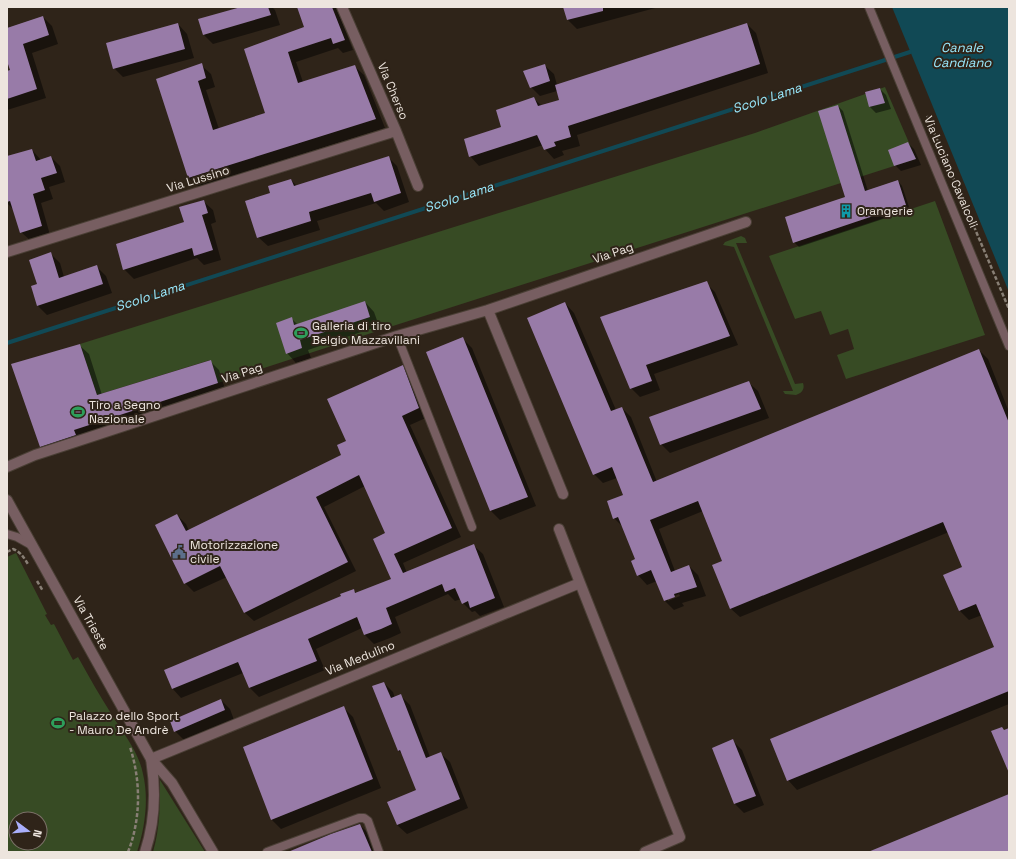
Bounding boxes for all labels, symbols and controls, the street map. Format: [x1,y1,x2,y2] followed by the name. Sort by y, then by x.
[933,39,992,71] water label: Canale Candiano
[374,60,412,122] street label: Via Cherso
[730,79,804,117] water label: Scolo Lama
[920,114,982,230] street label: Via Luciano Cavalcoli
[165,162,231,196] street label: Via Lussino
[422,178,496,216] water label: Scolo Lama
[838,203,854,219] building icon: Orangerie
[857,203,913,219] place label: Orangerie
[591,239,635,267] street label: Via Pag
[113,277,187,315] water label: Scolo Lama
[312,318,420,348] place label: Galleria di tiro Belgio Mazzavillani
[293,325,309,341] sports icon: Galleria di tiro Belgio Mazzavillani
[220,359,264,387] street label: Via Pag
[89,397,161,427] place label: Tiro a Segno Nazionale
[70,404,86,420] sports icon: Tiro a Segno Nazionale
[190,537,278,567] place label: Motorizzazione civile
[171,544,187,560] public building icon: Motorizzazione civile
[70,593,112,653] street label: Via Trieste
[323,637,397,679] street label: Via Medulino
[69,708,179,738] place label: Palazzo dello Sport - Mauro De Andrè
[50,715,66,731] sports icon: Palazzo dello Sport - Mauro De Andrè
[8,811,48,851] north arrow
[30,828,45,839] text: N

